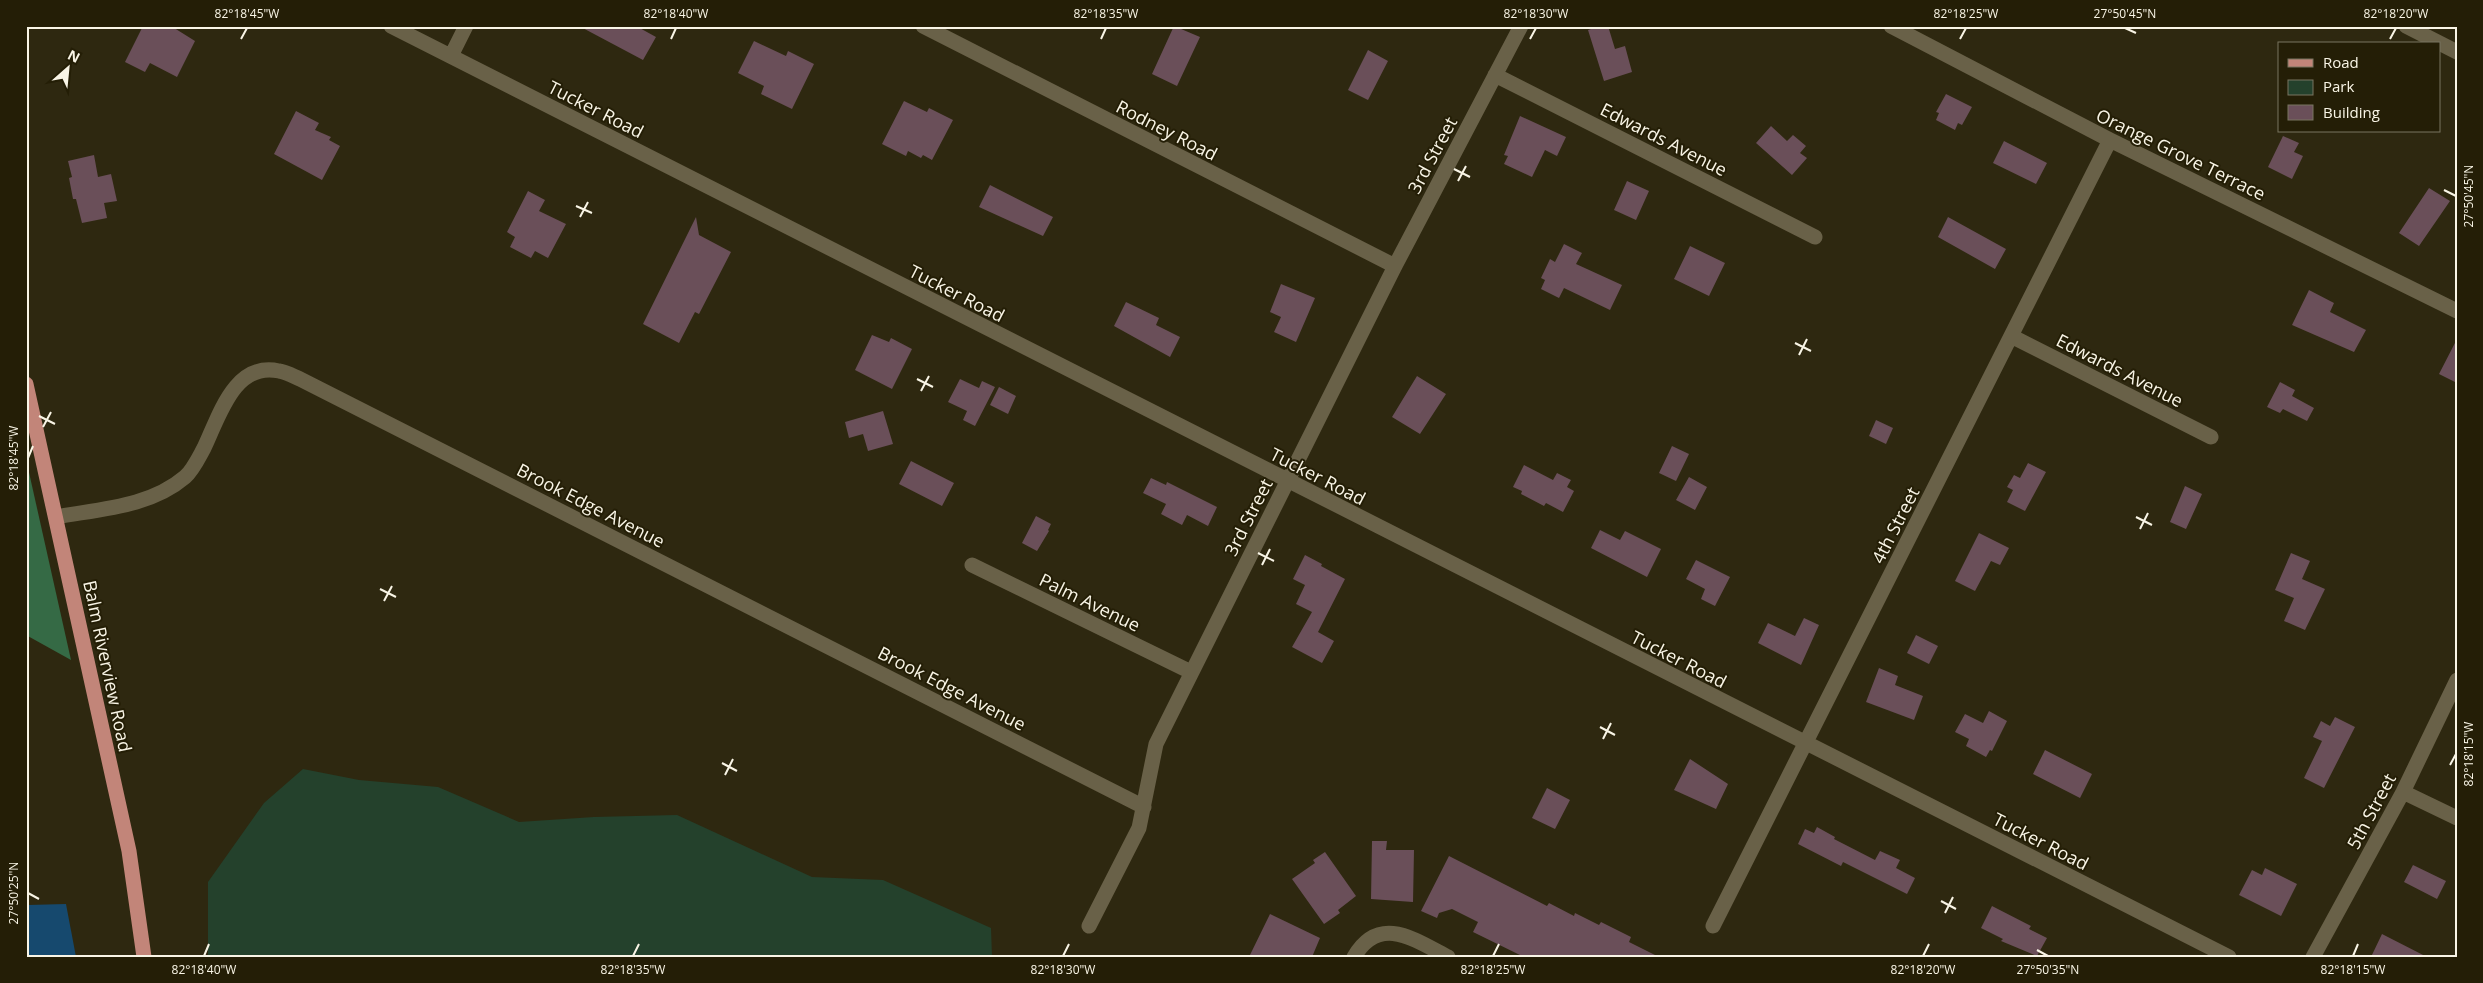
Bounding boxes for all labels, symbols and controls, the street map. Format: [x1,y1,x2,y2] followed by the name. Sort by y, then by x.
[215,5,279,22] text: 82°18'45"W
[644,5,708,22] text: 82°18'40"W
[1074,5,1138,22] text: 82°18'35"W
[1504,5,1568,22] text: 82°18'30"W
[1934,5,1998,22] text: 82°18'25"W
[2094,5,2156,22] text: 27°50'45"N
[2364,5,2428,22] text: 82°18'20"W
[42,42,92,92] north arrow
[2278,42,2440,132] legend
[65,45,84,67] text: N
[2323,52,2359,72] text: Road
[544,75,648,143] street label: Tucker Road
[2323,76,2354,96] text: Park
[1112,94,1222,166] street label: Rodney Road
[1597,97,1731,181] street label: Edwards Avenue
[2323,102,2380,122] text: Building
[2092,103,2270,205] street label: Orange Grove Terrace
[1402,112,1462,198] street label: 3rd Street
[2460,165,2477,227] text: 27°50'45"N
[905,259,1009,327] street label: Tucker Road
[2053,328,2187,412] street label: Edwards Avenue
[5,426,22,490] text: 82°18'45"W
[1266,442,1370,510] street label: Tucker Road
[513,457,669,553] street label: Brook Edge Avenue
[1218,474,1278,560] street label: 3rd Street
[1866,483,1924,567] street label: 4th Street
[1036,567,1144,637] street label: Palm Avenue
[78,578,138,754] street label: Balm Riverview Road
[1627,625,1731,693] street label: Tucker Road
[874,640,1030,736] street label: Brook Edge Avenue
[2460,722,2477,786] text: 82°18'15"W
[2341,769,2401,853] street label: 5th Street
[1989,807,2093,875] street label: Tucker Road
[5,862,22,924] text: 27°50'25"N
[172,961,236,978] text: 82°18'40"W
[601,961,665,978] text: 82°18'35"W
[1031,961,1095,978] text: 82°18'30"W
[1461,961,1525,978] text: 82°18'25"W
[1891,961,1955,978] text: 82°18'20"W
[2017,961,2079,978] text: 27°50'35"N
[2321,961,2385,978] text: 82°18'15"W

